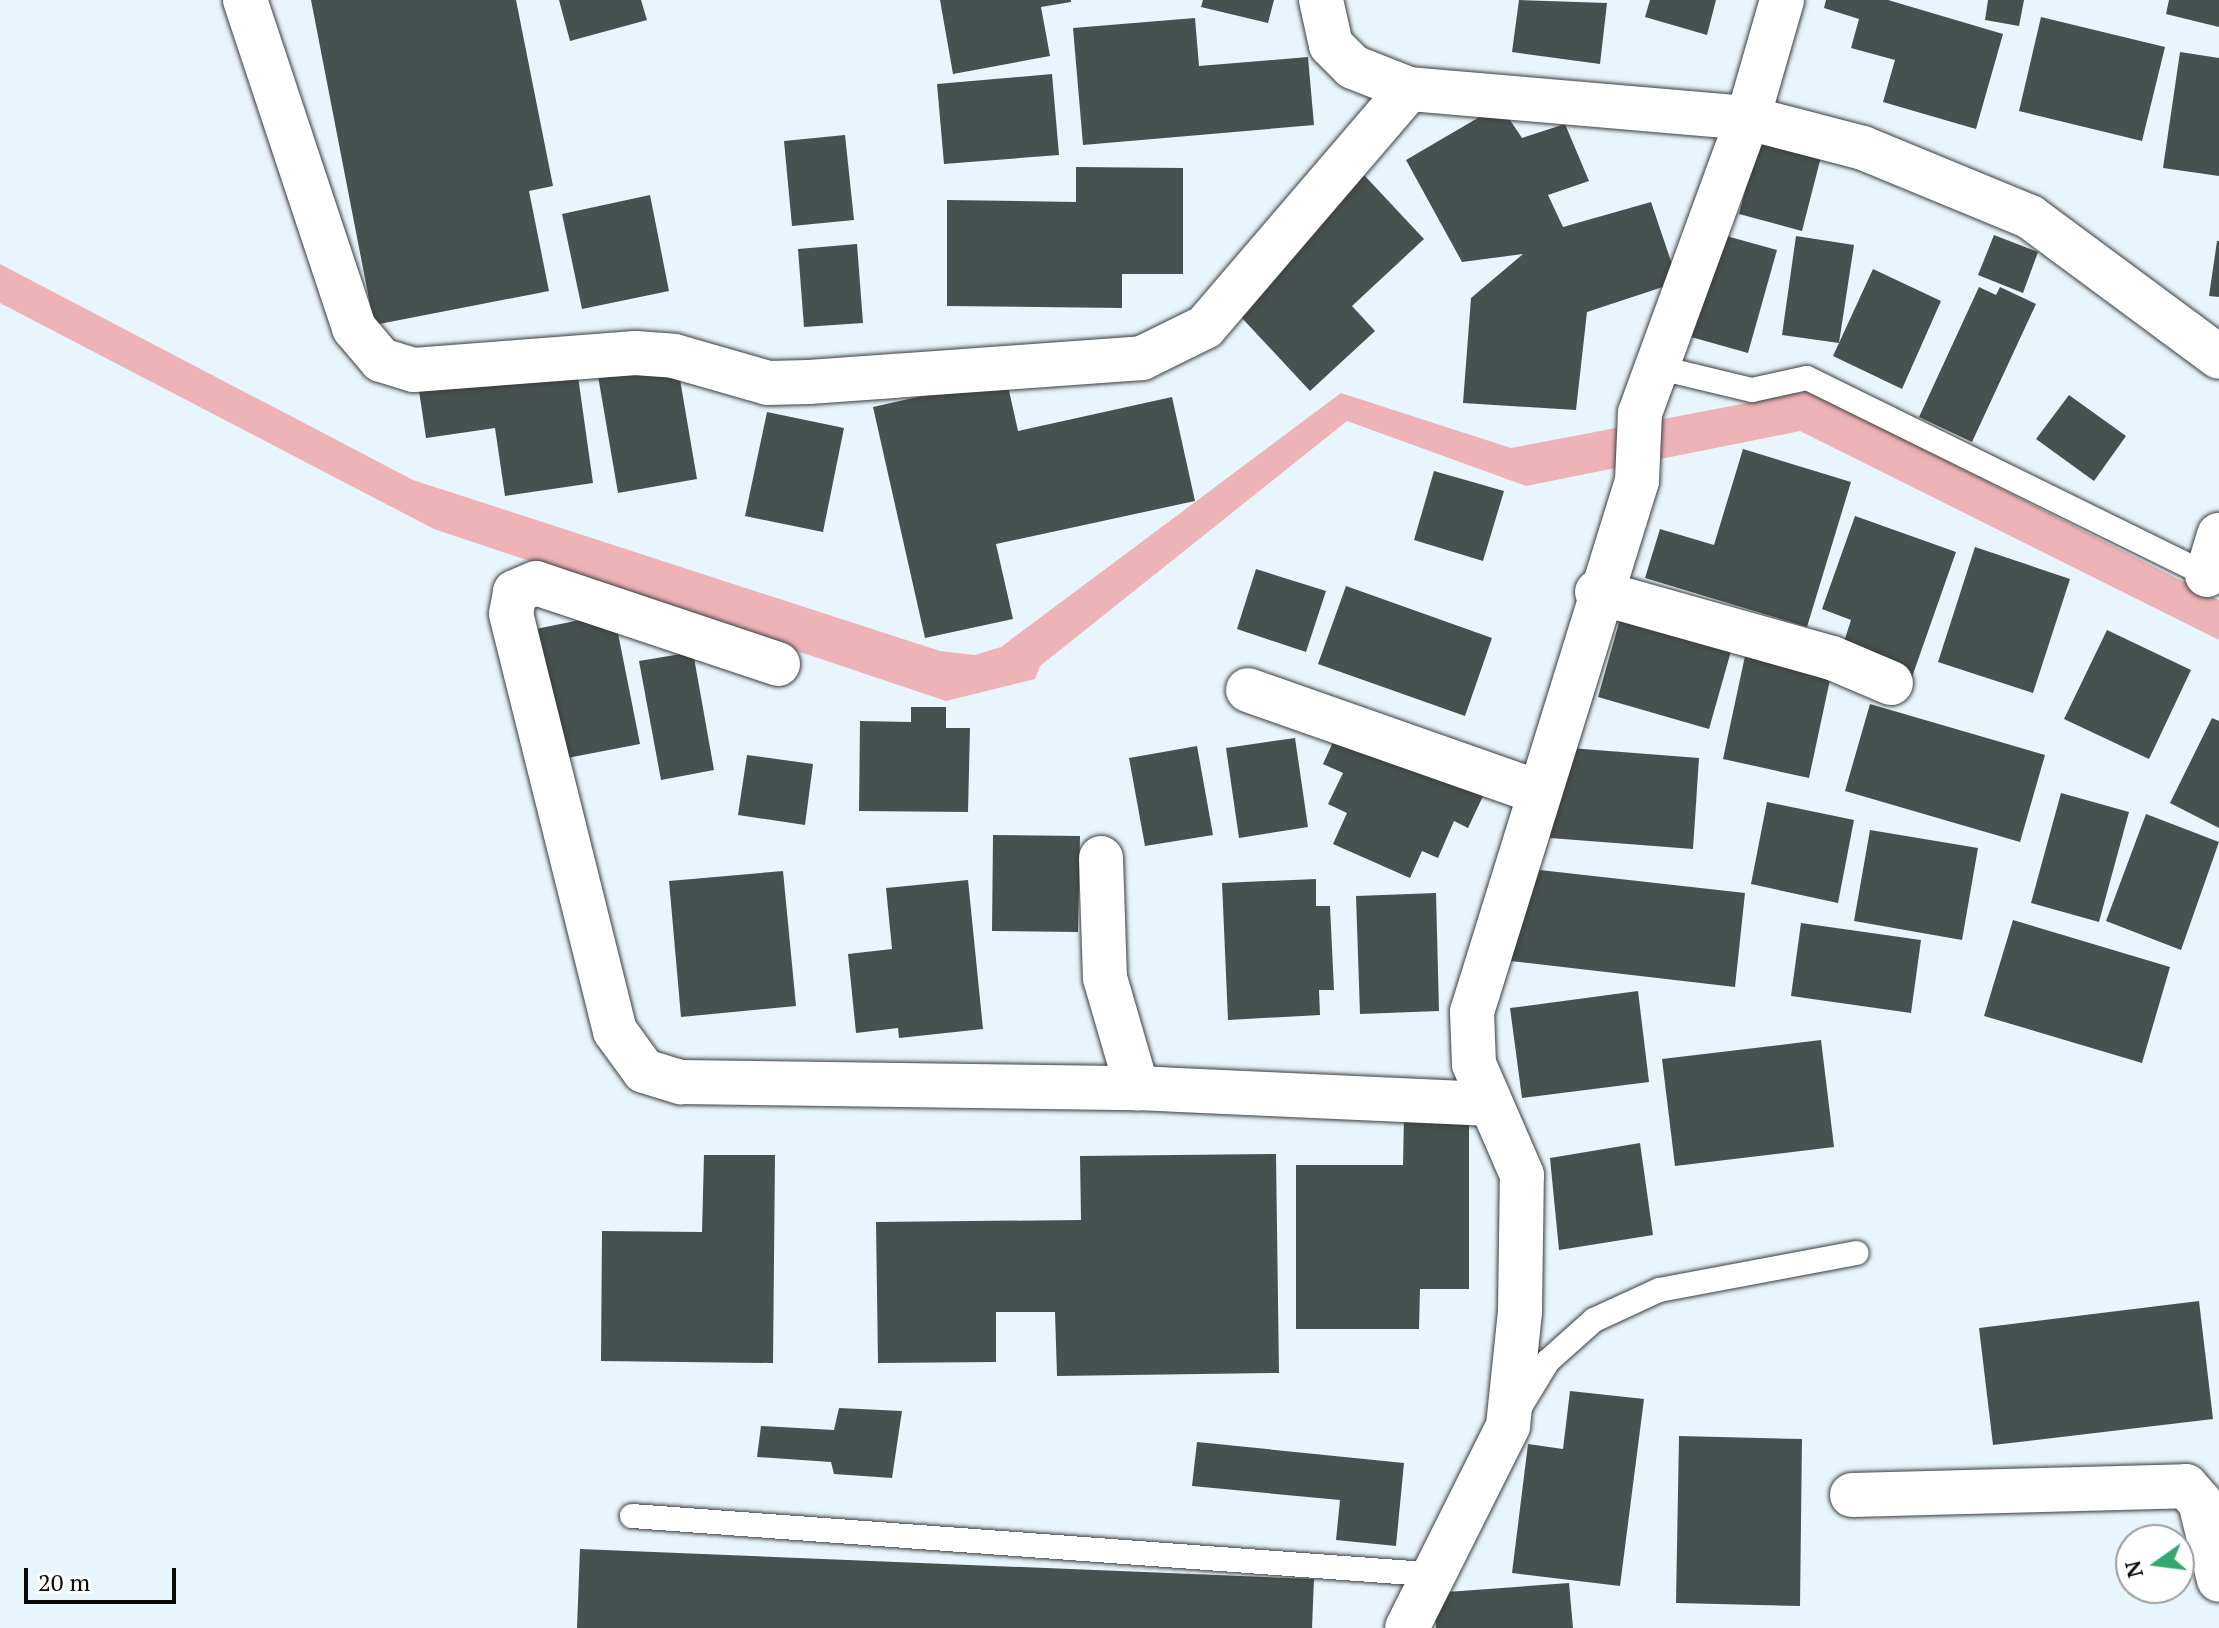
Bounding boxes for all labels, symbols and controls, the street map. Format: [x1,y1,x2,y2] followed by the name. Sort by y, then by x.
[2115,1524,2195,1604] north arrow
[28,1552,180,1602] scale bar
[2117,1558,2149,1581] text: N
[38,1566,90,1598] text: 20 m

